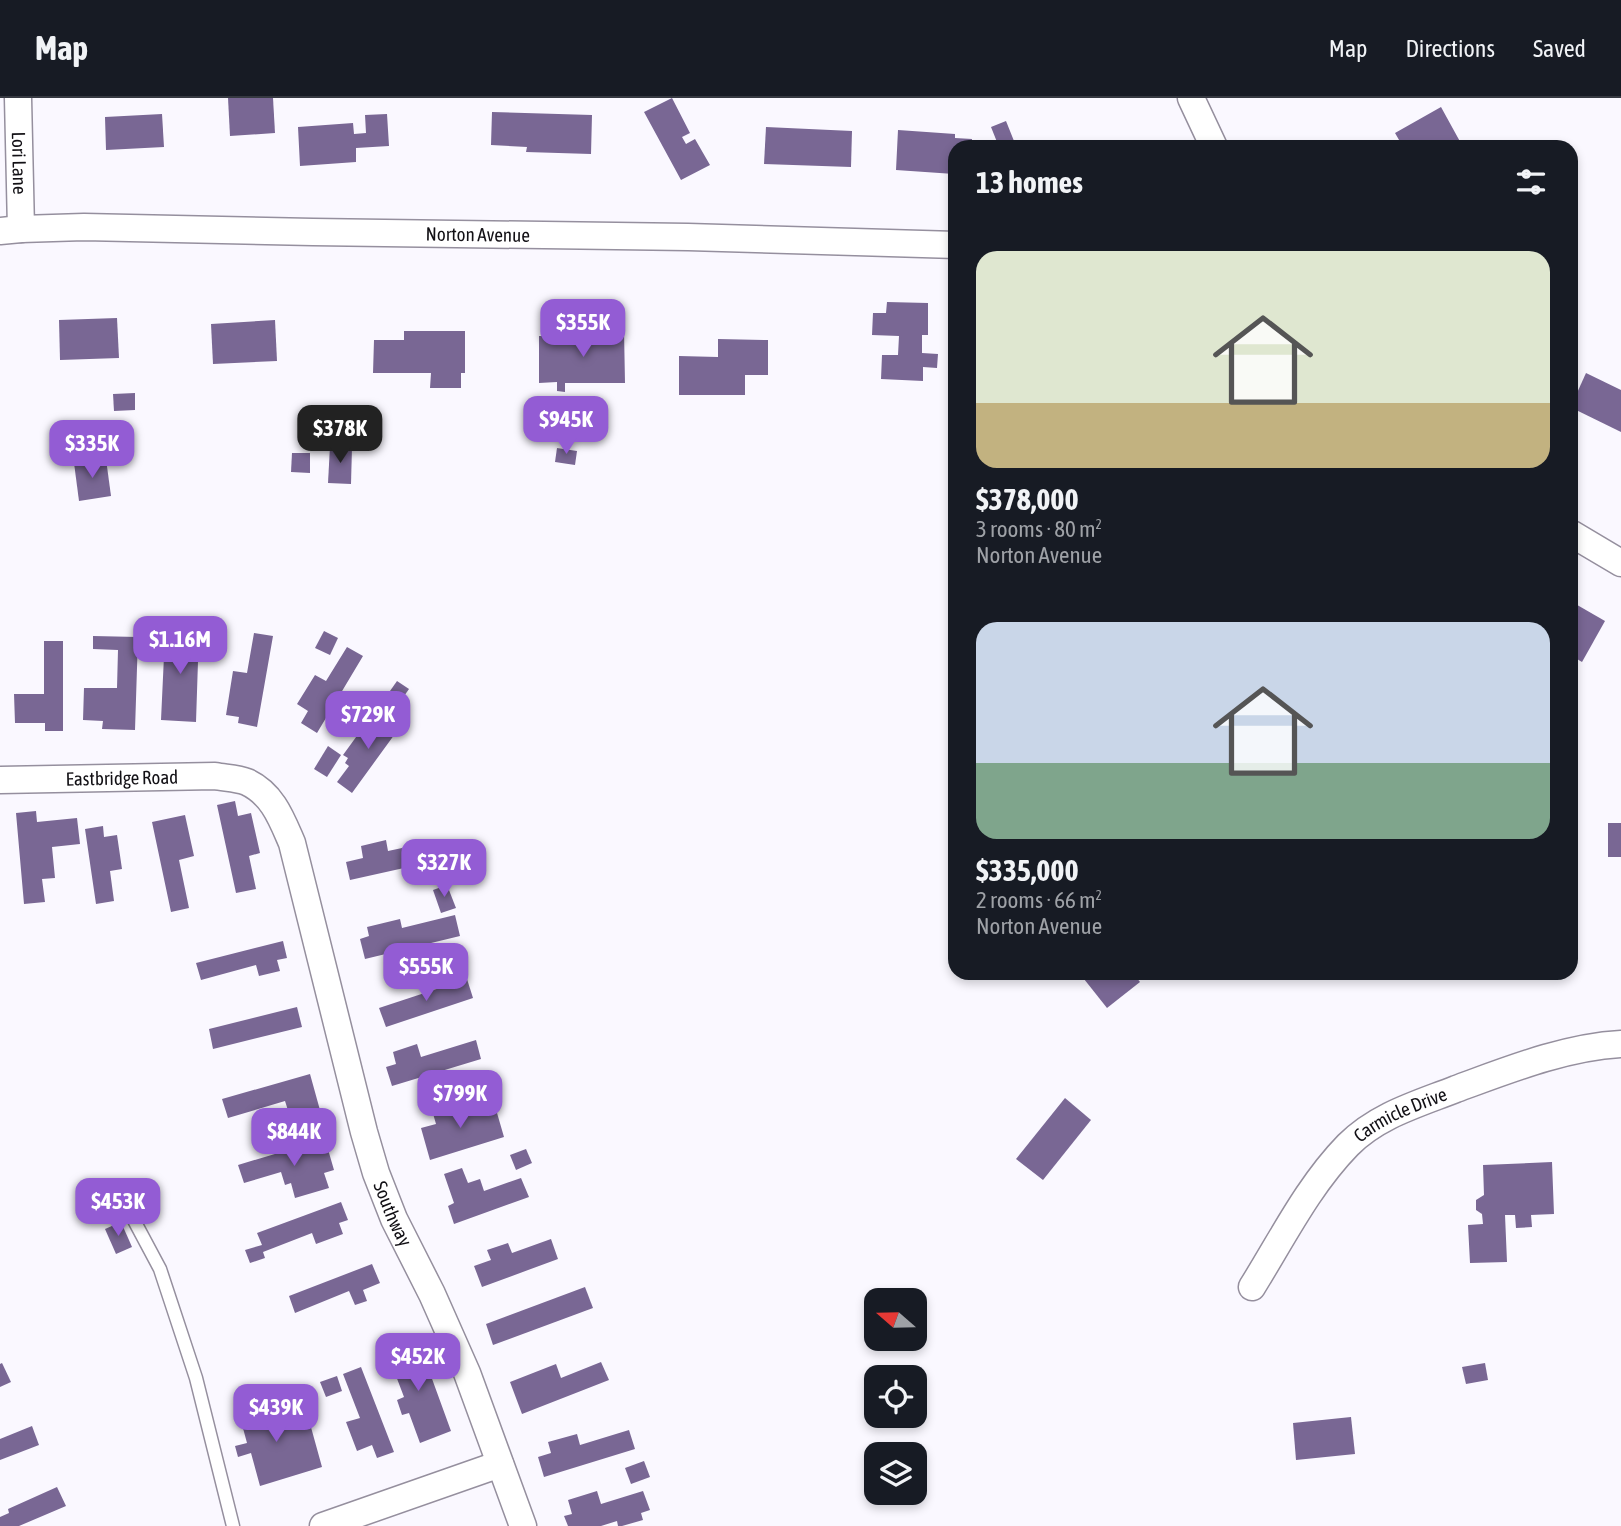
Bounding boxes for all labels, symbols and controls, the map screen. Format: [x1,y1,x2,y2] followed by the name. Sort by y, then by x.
[35,29,88,67] text: Map
[1329,35,1367,62] text: Map
[1405,35,1495,62] text: Directions
[1533,35,1586,62] text: Saved
[8,131,31,195] street label: Lori Lane
[1512,163,1550,201] icon: filters
[976,165,1083,199] text: 13 homes
[426,223,530,246] street label: Norton Avenue
[1200,297,1326,423] icon: home
[534,300,632,359] pin: $355K
[556,309,610,335] text: $355K
[517,396,615,456] pin: $945K
[291,406,389,465] pin: $378K
[539,406,593,432] text: $945K
[313,415,367,441] text: $378K
[43,420,141,480] pin: $335K
[65,430,119,456] text: $335K
[976,482,1079,516] text: $378,000
[976,516,1102,542] text: 3 rooms · 80 m²
[976,542,1102,568] text: Norton Avenue
[123,616,237,676] pin: $1.16M
[149,626,211,652] text: $1.16M
[1200,668,1326,794] icon: home
[319,692,417,751] pin: $729K
[341,701,395,727] text: $729K
[66,766,178,790] street label: Eastbridge Road
[395,840,493,899] pin: $327K
[417,849,471,875] text: $327K
[976,853,1079,887] text: $335,000
[976,887,1102,913] text: 2 rooms · 66 m²
[976,913,1102,939] text: Norton Avenue
[377,944,475,1003] pin: $555K
[399,953,453,979] text: $555K
[411,1070,509,1130] pin: $799K
[433,1080,487,1106] text: $799K
[1349,1083,1450,1146] street label: Carmicle Drive
[245,1108,343,1168] pin: $844K
[267,1118,321,1144] text: $844K
[69,1178,167,1238] pin: $453K
[369,1178,417,1250] street label: Southway
[91,1188,145,1214] text: $453K
[864,1288,928,1351] north arrow
[864,1288,927,1505] map controls
[369,1334,467,1393] pin: $452K
[391,1343,445,1369] text: $452K
[864,1365,927,1428] button: locate
[227,1384,325,1444] pin: $439K
[249,1394,303,1420] text: $439K
[864,1442,927,1505] button: layers

